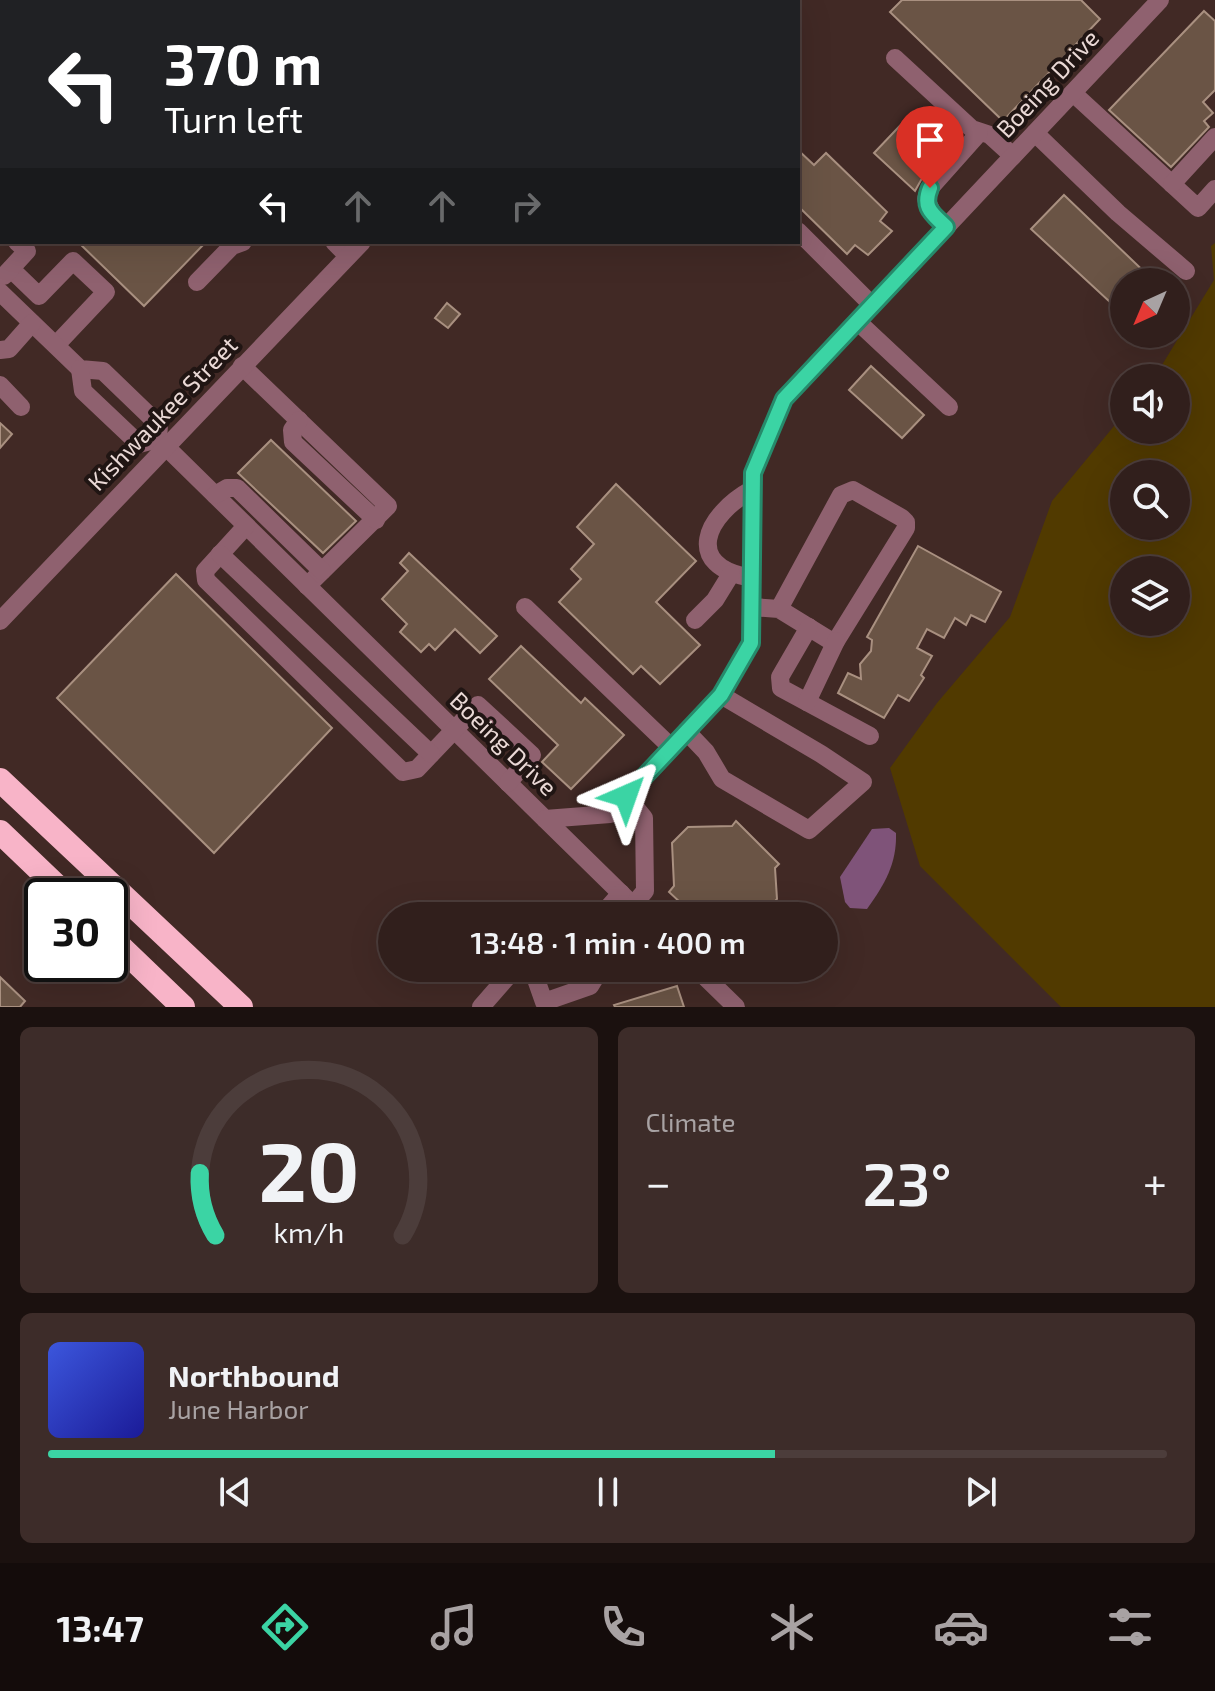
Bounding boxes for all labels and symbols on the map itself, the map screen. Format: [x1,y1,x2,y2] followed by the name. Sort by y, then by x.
[990,23,1104,143] street label: Boeing Drive
[896,106,964,188] pin
[1110,268,1190,348] north arrow
[81,330,243,496] street label: Kishwaukee Street
[445,685,563,801] street label: Boeing Drive
[584,754,668,838] position arrow
[24,878,128,982] speed limit sign: 30

